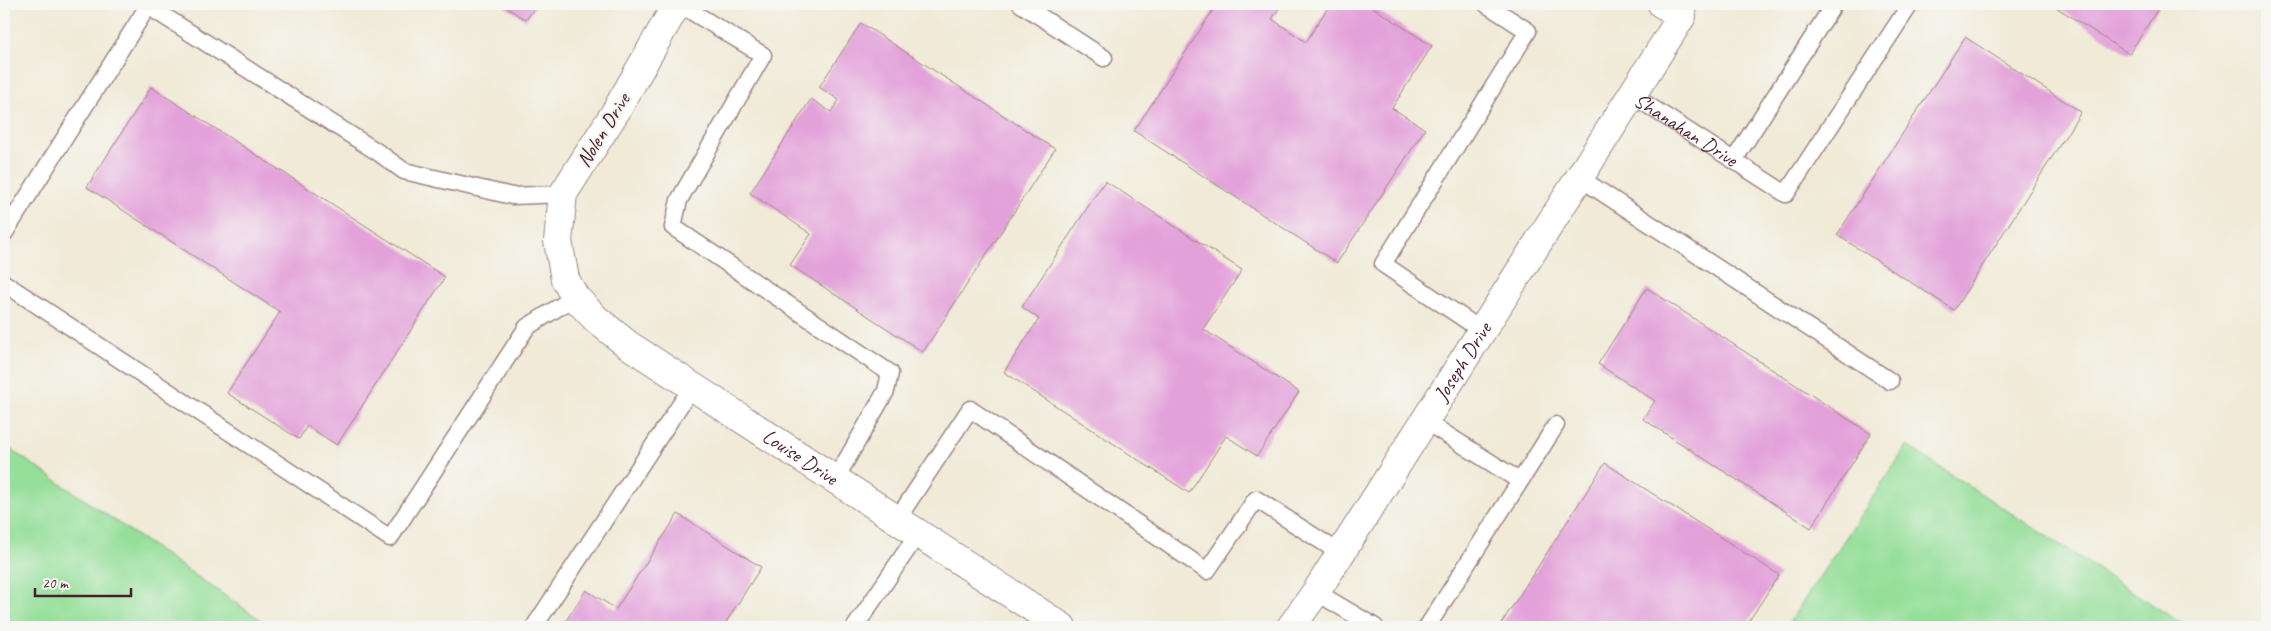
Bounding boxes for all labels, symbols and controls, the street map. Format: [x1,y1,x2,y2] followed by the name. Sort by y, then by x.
[570,86,637,172] street label: Nolen Drive
[1629,87,1743,173] street label: Shanahan Drive
[1427,316,1498,406] street label: Joseph Drive
[758,423,844,491] street label: Louise Drive
[35,566,131,598] scale bar
[42,574,69,593] text: 20 m

